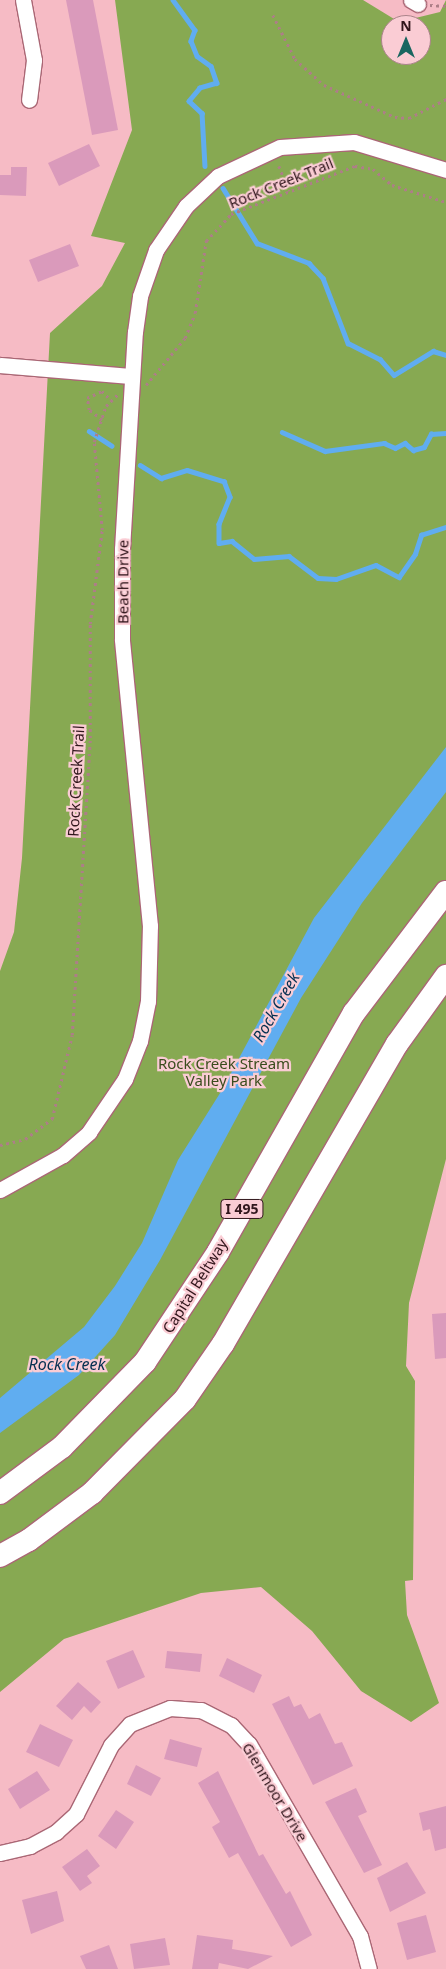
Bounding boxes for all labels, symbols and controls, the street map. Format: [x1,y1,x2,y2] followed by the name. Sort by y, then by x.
[381,15,431,65] north arrow
[400,16,412,35] text: N
[226,154,336,212] street label: Rock Creek Trail
[114,540,132,624] street label: Beach Drive
[64,725,88,837] street label: Rock Creek Trail
[248,969,304,1045] water label: Rock Creek
[158,1054,290,1089] park label: Rock Creek Stream Valley Park
[220,1198,264,1220] road number: I 495
[159,1235,231,1337] street label: Capital Beltway
[29,1354,105,1374] water label: Rock Creek
[238,1739,312,1845] street label: Glenmoor Drive

